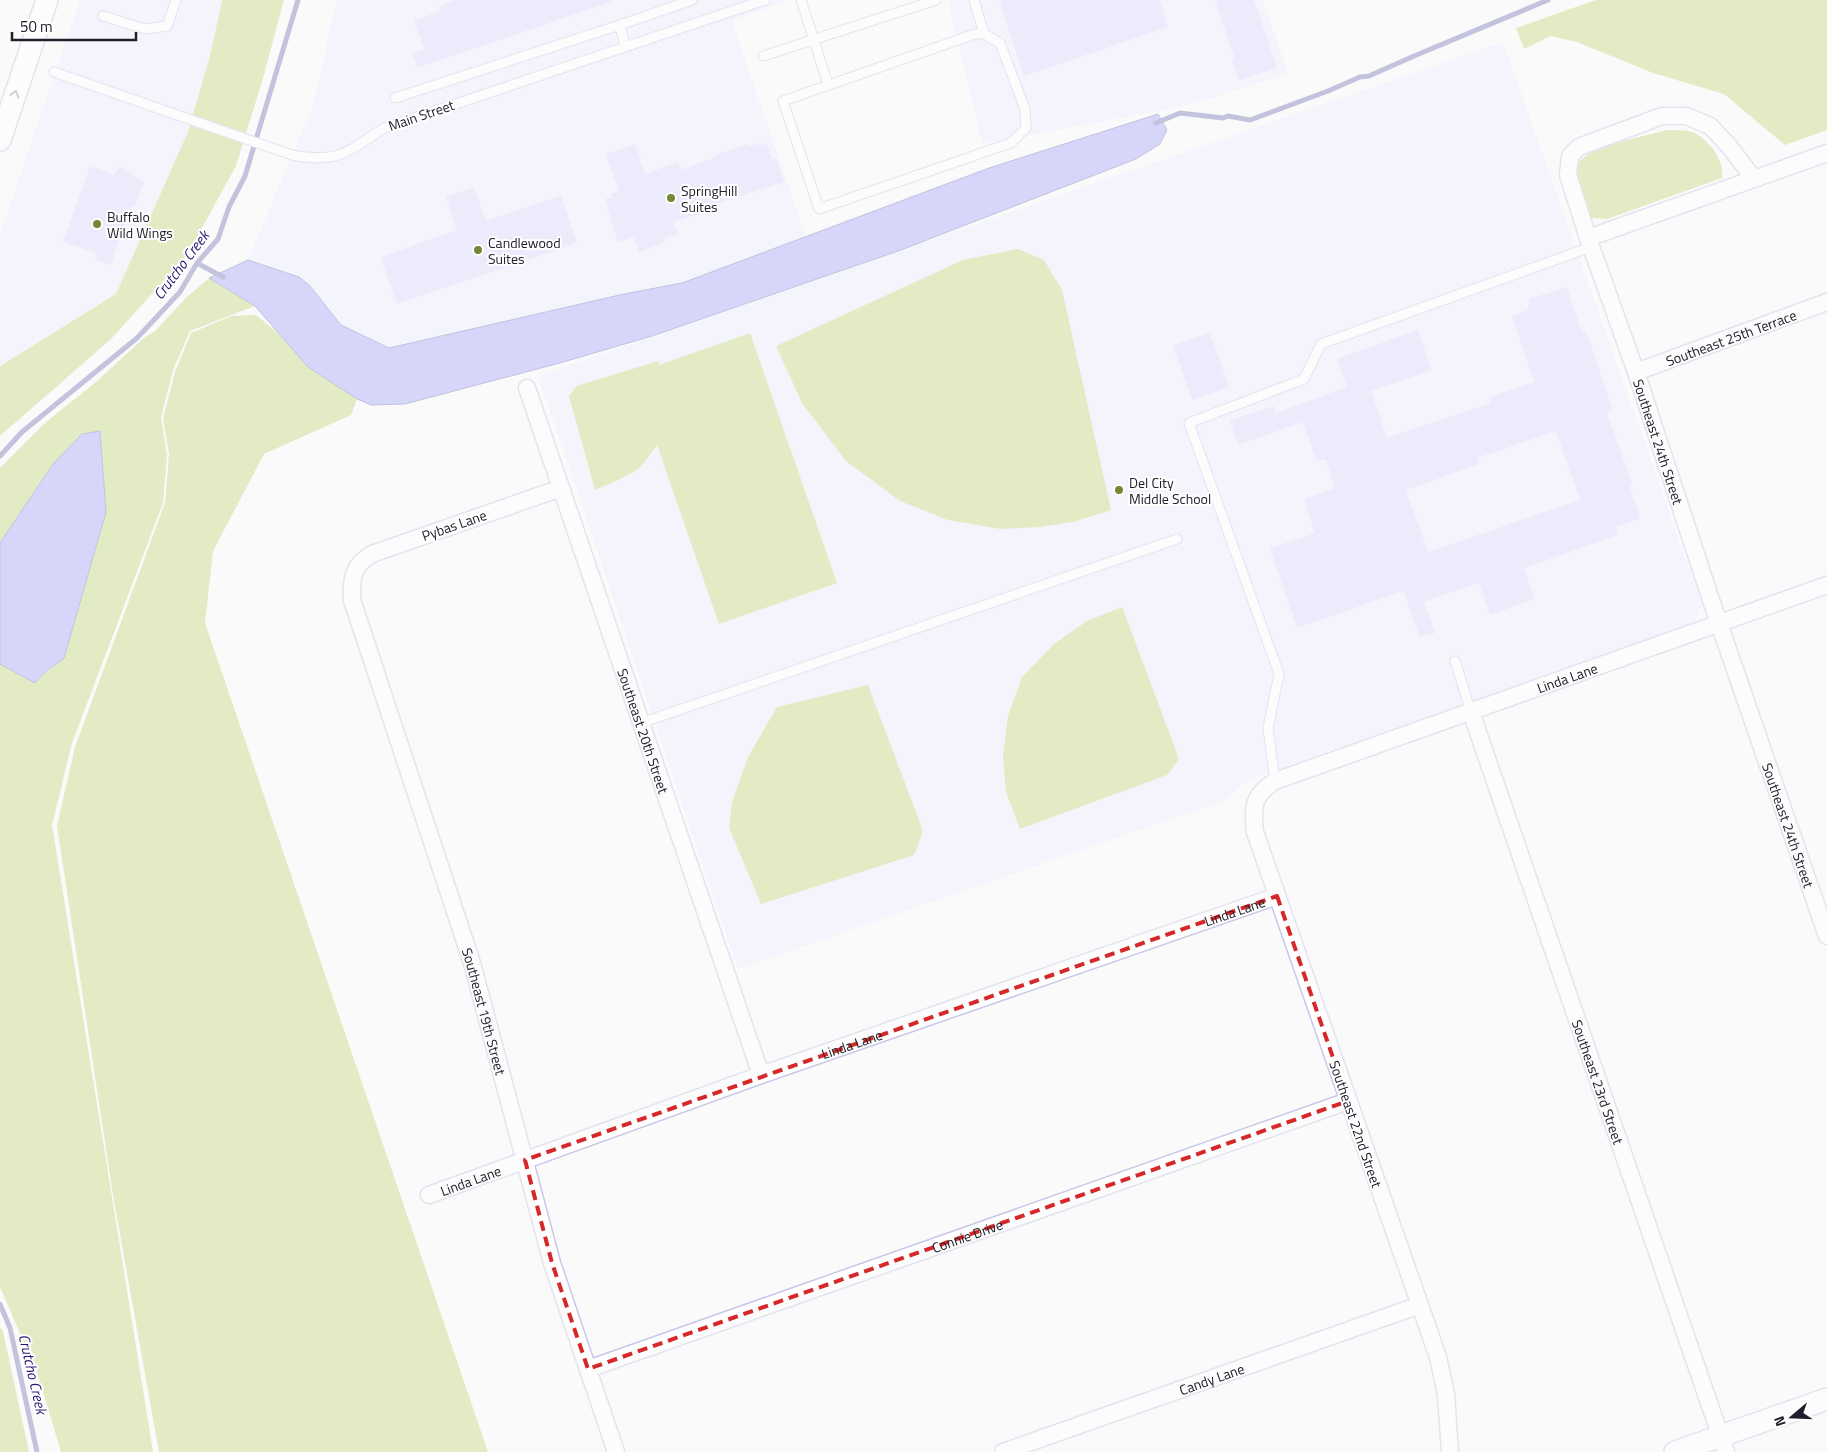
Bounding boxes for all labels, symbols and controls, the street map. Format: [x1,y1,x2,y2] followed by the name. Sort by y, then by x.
[12,10,136,42] scale bar
[20,15,53,38] text: 50 m
[10,90,20,99] one-way arrow
[385,94,457,136] street label: Main Street
[681,180,738,217] place label: SpringHill Suites
[665,192,677,204] marker: SpringHill Suites
[107,206,173,243] place label: Buffalo Wild Wings
[91,218,103,230] marker: Buffalo Wild Wings
[147,224,216,304] water label: Crutcho Creek
[488,232,561,269] place label: Candlewood Suites
[472,244,484,256] marker: Candlewood Suites
[1663,304,1799,371] street label: Southeast 25th Terrace
[1628,376,1689,507] street label: Southeast 24th Street
[1129,472,1211,509] place label: Del City Middle School
[1113,484,1125,496] marker: Del City Middle School
[419,504,489,546] street label: Pybas Lane
[1534,657,1600,698] street label: Linda Lane
[613,665,675,796] street label: Southeast 20th Street
[1757,760,1820,890] street label: Southeast 24th Street
[1201,891,1268,931] street label: Linda Lane
[457,945,512,1077] street label: Southeast 19th Street
[1567,1017,1630,1147] street label: Southeast 23rd Street
[818,1023,885,1064] street label: Linda Lane
[1324,1058,1388,1190] street label: Southeast 22nd Street
[437,1159,504,1201] street label: Linda Lane
[929,1213,1005,1257] street label: Connie Drive
[13,1332,54,1419] water label: Crutcho Creek
[1176,1357,1247,1400] street label: Candy Lane
[1767,1392,1817,1442] north arrow
[1768,1413,1791,1429] text: N

